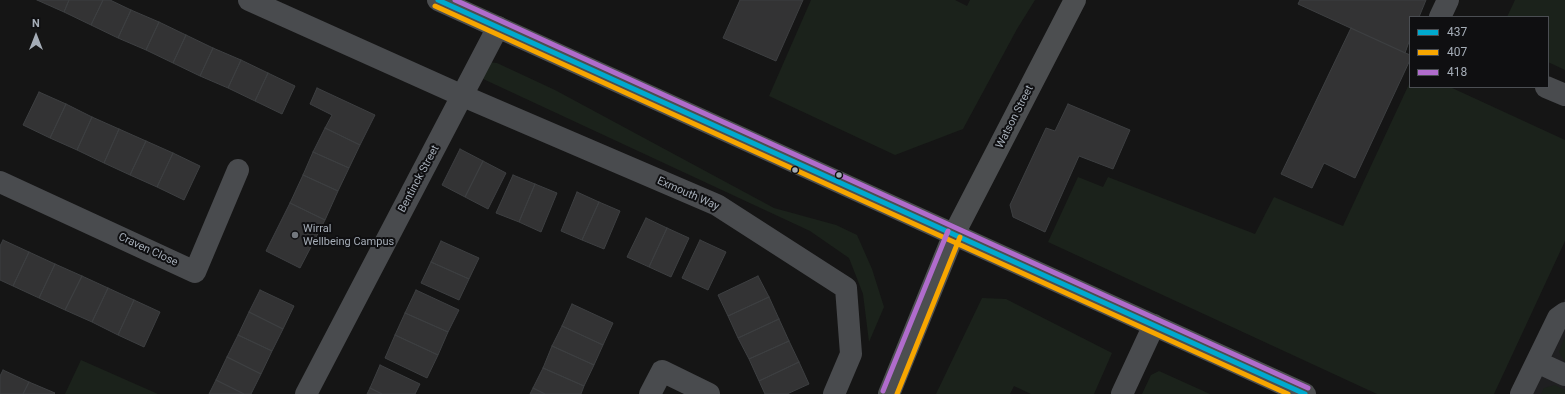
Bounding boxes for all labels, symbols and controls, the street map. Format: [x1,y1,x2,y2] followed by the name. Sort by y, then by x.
[16,16,56,56] north arrow
[1409,16,1549,88] legend
[32,17,40,30] text: N
[1447,25,1467,39] text: 437
[1447,45,1467,59] text: 407
[1447,65,1467,79] text: 418
[993,83,1037,151] street label: Watson Street
[396,143,442,215] street label: Bentinck Street
[790,165,800,175] unlabelled marker
[834,170,844,180] unlabelled marker
[655,174,721,214] street label: Exmouth Way
[303,222,394,248] place label: Wirral Wellbeing Campus
[116,230,180,270] street label: Craven Close
[290,230,300,240] marker: Wirral Wellbeing Campus

